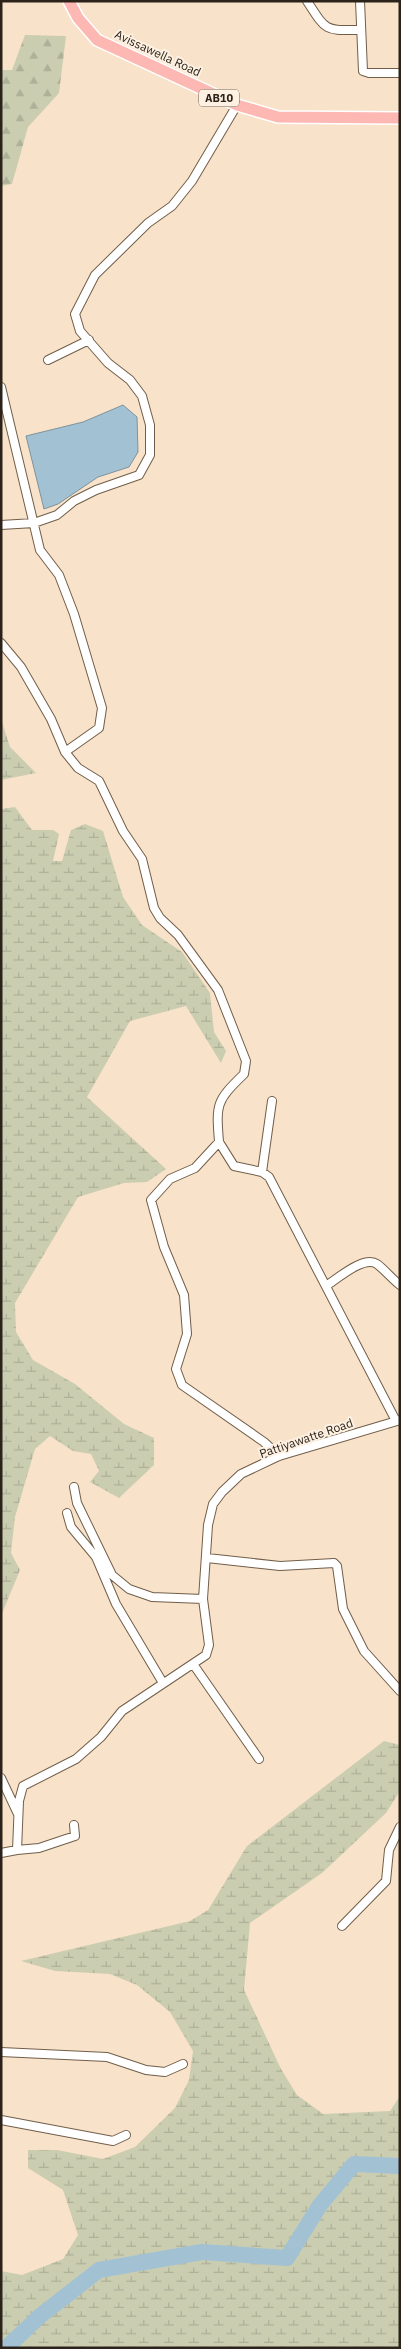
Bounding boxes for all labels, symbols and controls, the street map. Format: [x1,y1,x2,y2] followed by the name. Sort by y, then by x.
[113,26,203,80] street label: Avissawella Road
[199,90,239,106] road number: AB10
[257,1415,355,1461] street label: Pattiyawatte Road

